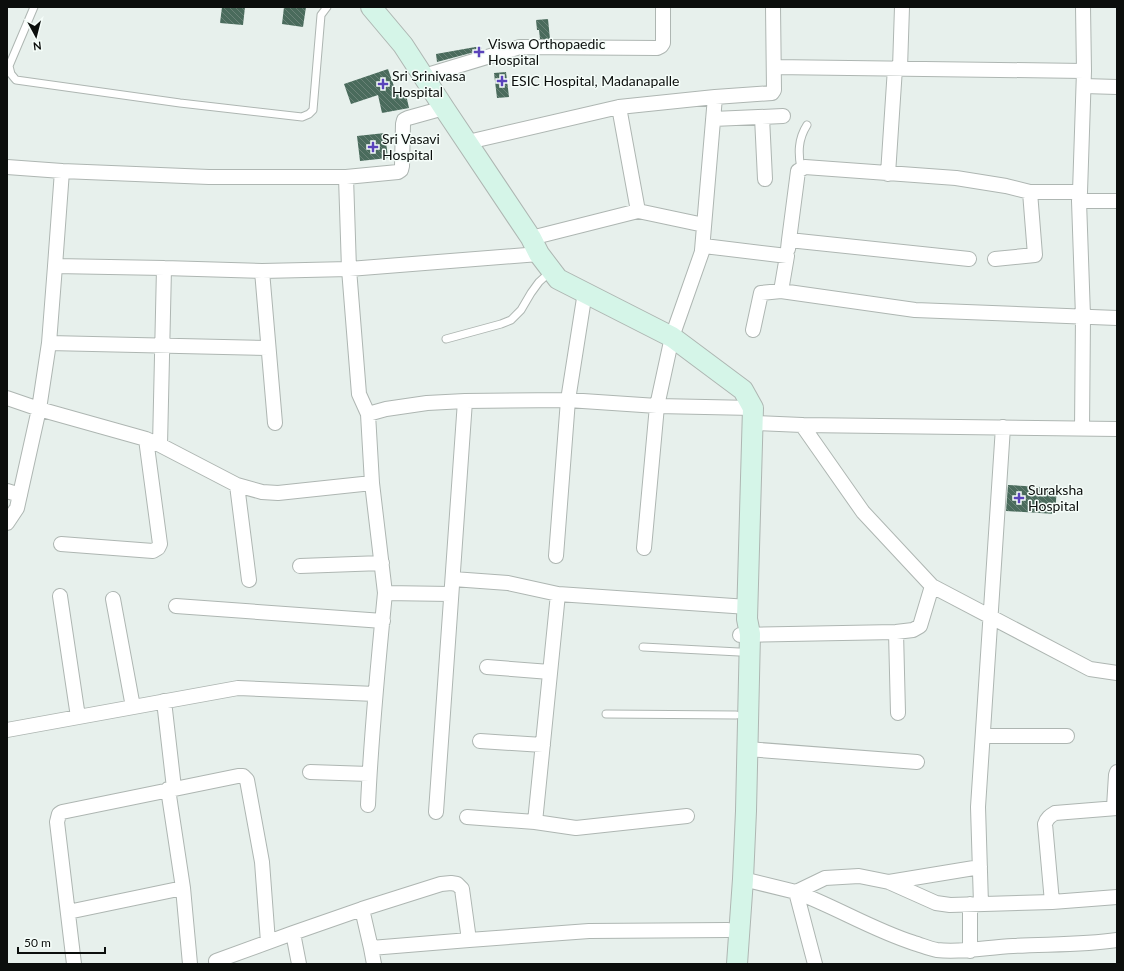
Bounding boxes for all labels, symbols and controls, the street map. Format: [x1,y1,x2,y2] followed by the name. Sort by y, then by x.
[16,16,56,56] north arrow
[488,35,606,68] place label: Viswa Orthopaedic Hospital
[32,39,42,53] text: N
[473,46,485,58] marker: Viswa Orthopaedic Hospital
[392,67,466,100] place label: Sri Srinivasa Hospital
[511,72,679,89] place label: ESIC Hospital, Madanapalle
[496,75,508,87] marker: ESIC Hospital, Madanapalle
[377,78,389,90] marker: Sri Srinivasa Hospital
[382,130,440,163] place label: Sri Vasavi Hospital
[367,141,379,153] marker: Sri Vasavi Hospital
[1028,481,1083,514] place label: Suraksha Hospital
[1013,492,1025,504] marker: Suraksha Hospital
[18,929,105,955] scale bar
[24,935,51,950] text: 50 m

